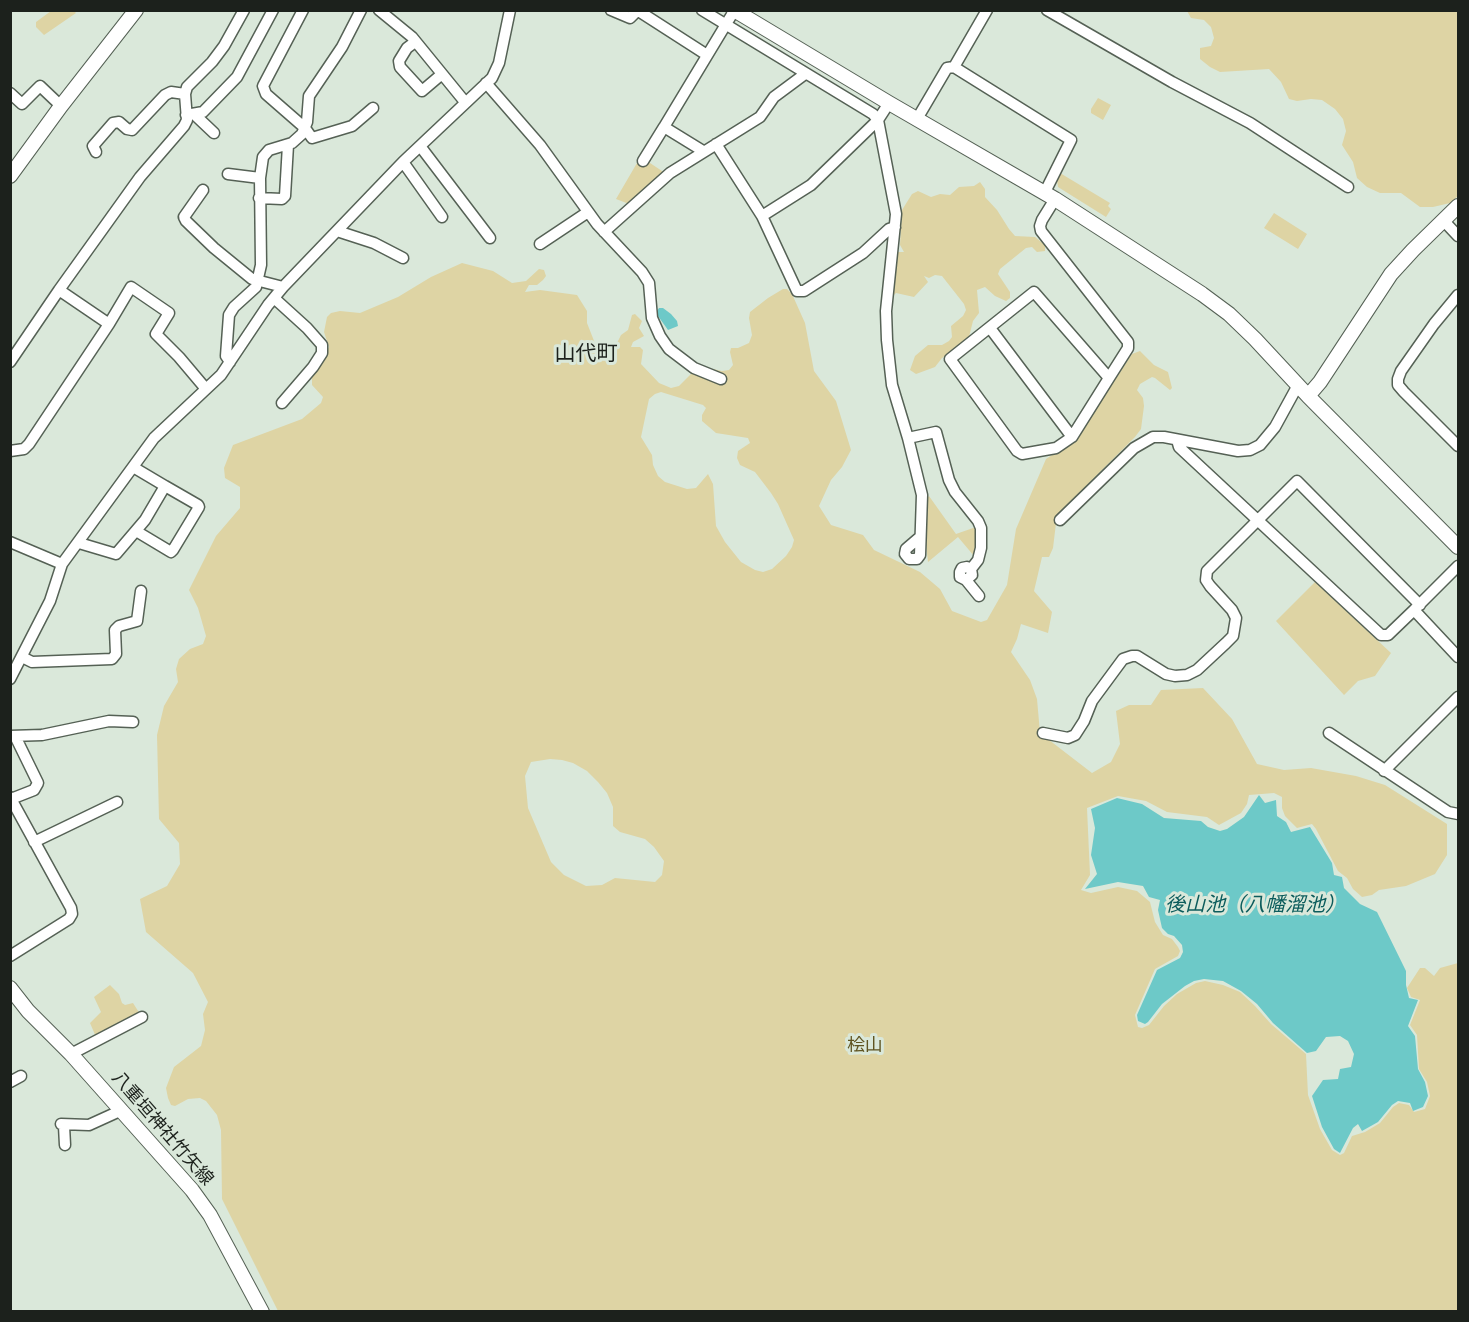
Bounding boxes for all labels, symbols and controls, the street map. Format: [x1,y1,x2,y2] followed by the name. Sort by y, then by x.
[555,341,617,367] district label: 山代町
[1165,894,1345,918] water label: 後山池（八幡溜池）
[847,1035,883,1057] park label: 桧山
[107,1068,217,1190] street label: 八重垣神社竹矢線

